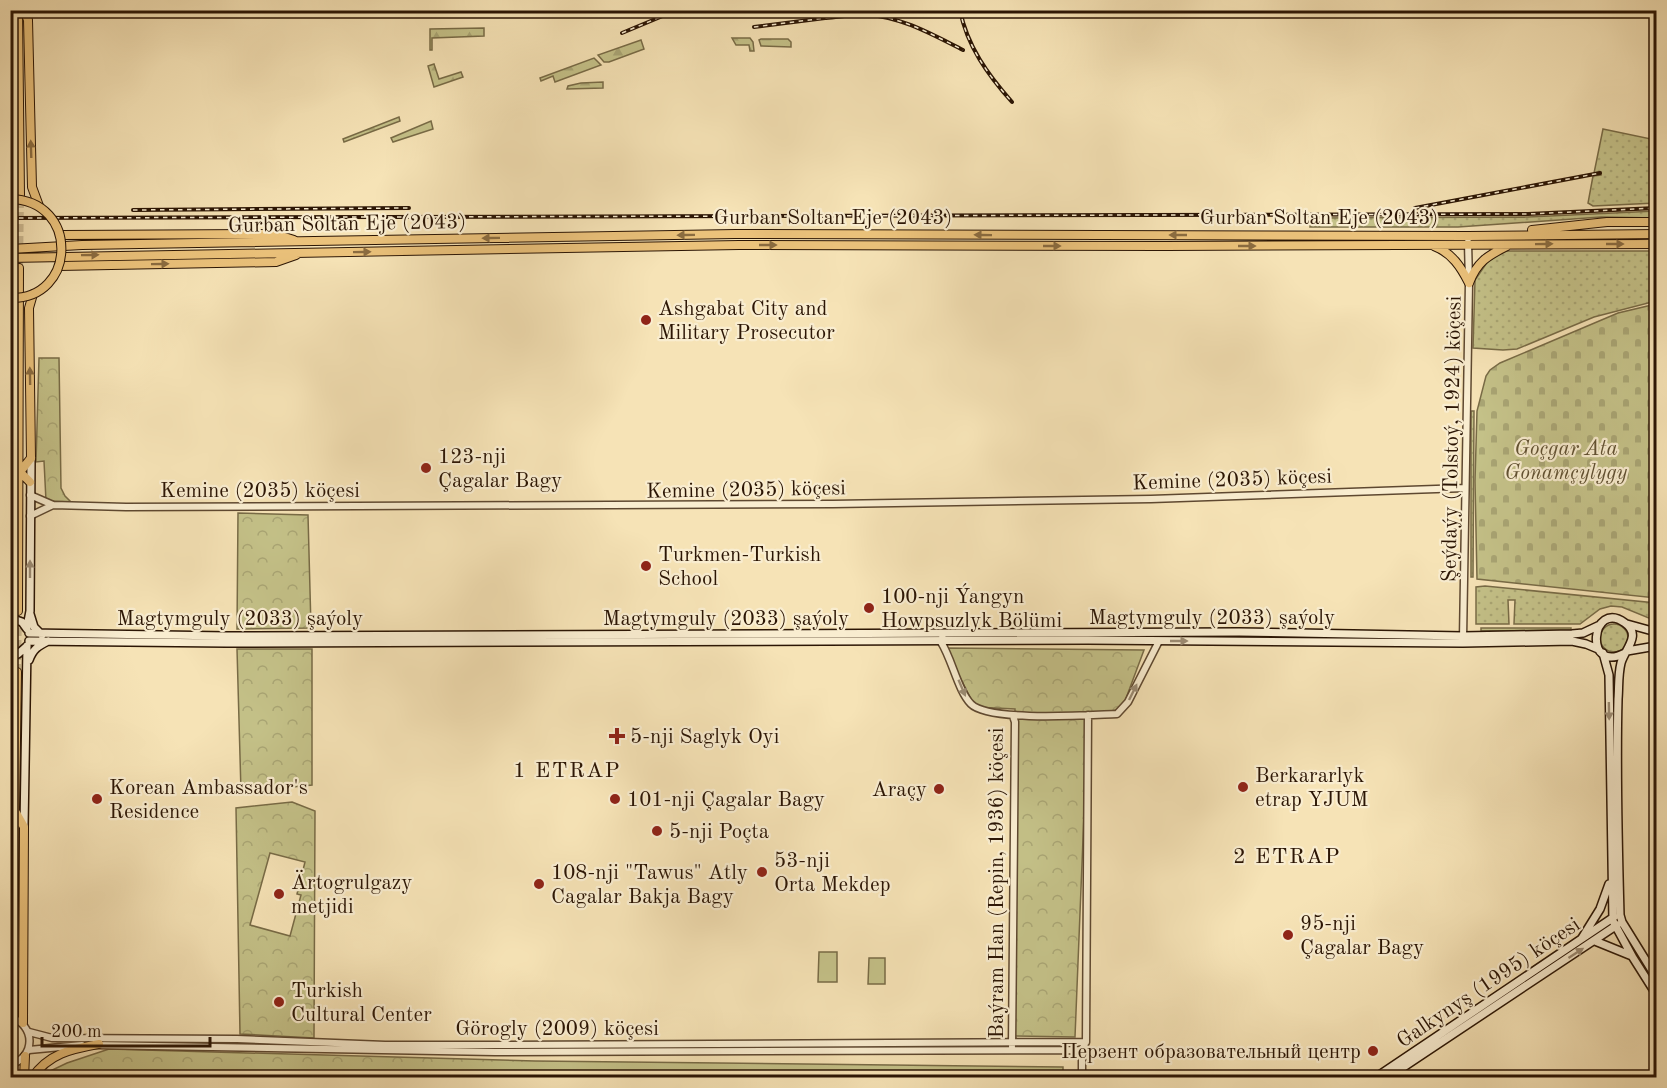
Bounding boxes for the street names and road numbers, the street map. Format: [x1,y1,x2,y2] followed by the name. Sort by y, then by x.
[714,208,952,229] street label: Gurban Soltan Eje (2043)
[1200,208,1438,229] street label: Gurban Soltan Eje (2043)
[228,212,466,237] street label: Gurban Soltan Eje (2043)
[1440,296,1465,582] street label: Şeýdaýy (Tolstoý, 1924) köçesi
[1132,467,1332,494] street label: Kemine (2035) köçesi
[646,478,846,503] street label: Kemine (2035) köçesi
[160,481,360,502] street label: Kemine (2035) köçesi
[1089,608,1335,629] street label: Magtymguly (2033) şaýoly
[117,609,363,630] street label: Magtymguly (2033) şaýoly
[603,609,849,630] street label: Magtymguly (2033) şaýoly
[987,728,1008,1038] street label: Baýram Han (Repin, 1936) köçesi
[1394,914,1584,1052] street label: Galkynyş (1995) köçesi
[455,1019,659,1040] street label: Görogly (2009) köçesi

